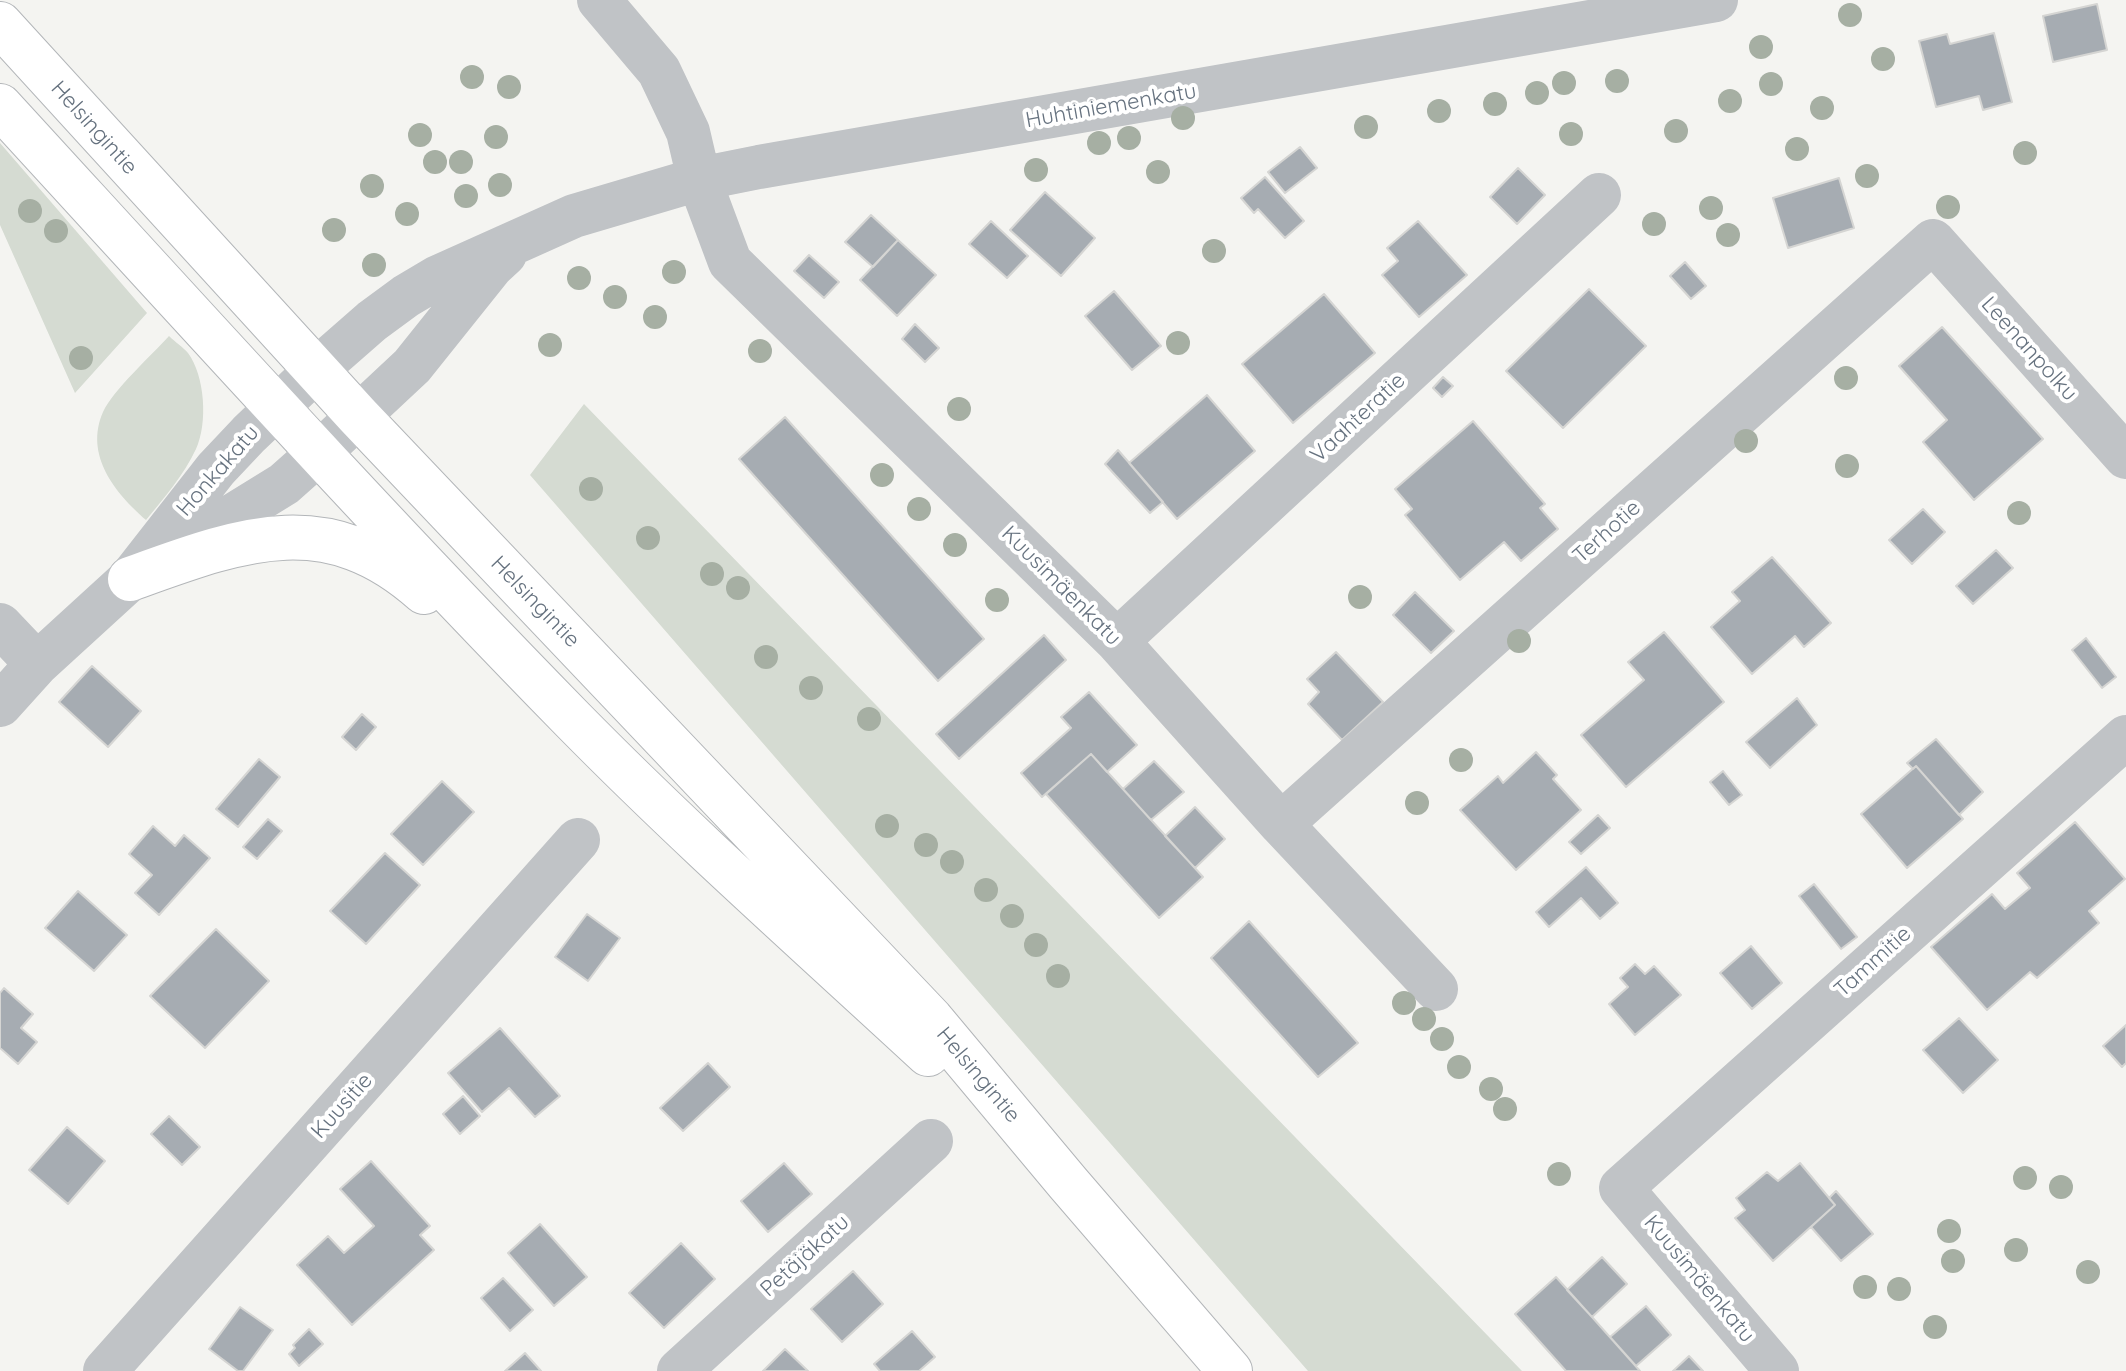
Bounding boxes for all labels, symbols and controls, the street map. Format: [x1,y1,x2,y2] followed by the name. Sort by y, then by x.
[45,76,143,180] street label: Helsingintie
[1023,78,1199,134] street label: Huhtiniemenkatu
[1975,291,2083,407] street label: Leenanpolku
[1305,368,1411,468] street label: Vaahteratie
[171,420,265,522] street label: Honkakatu
[1568,495,1646,569] street label: Terhotie
[996,521,1126,651] street label: Kuusimäenkatu
[485,551,585,653] street label: Helsingintie
[1829,921,1917,1003] street label: Tammitie
[930,1022,1026,1128] street label: Helsingintie
[306,1068,378,1144] street label: Kuusitie
[755,1209,855,1303] street label: Petäjäkatu
[1638,1210,1760,1348] street label: Kuusimäenkatu

